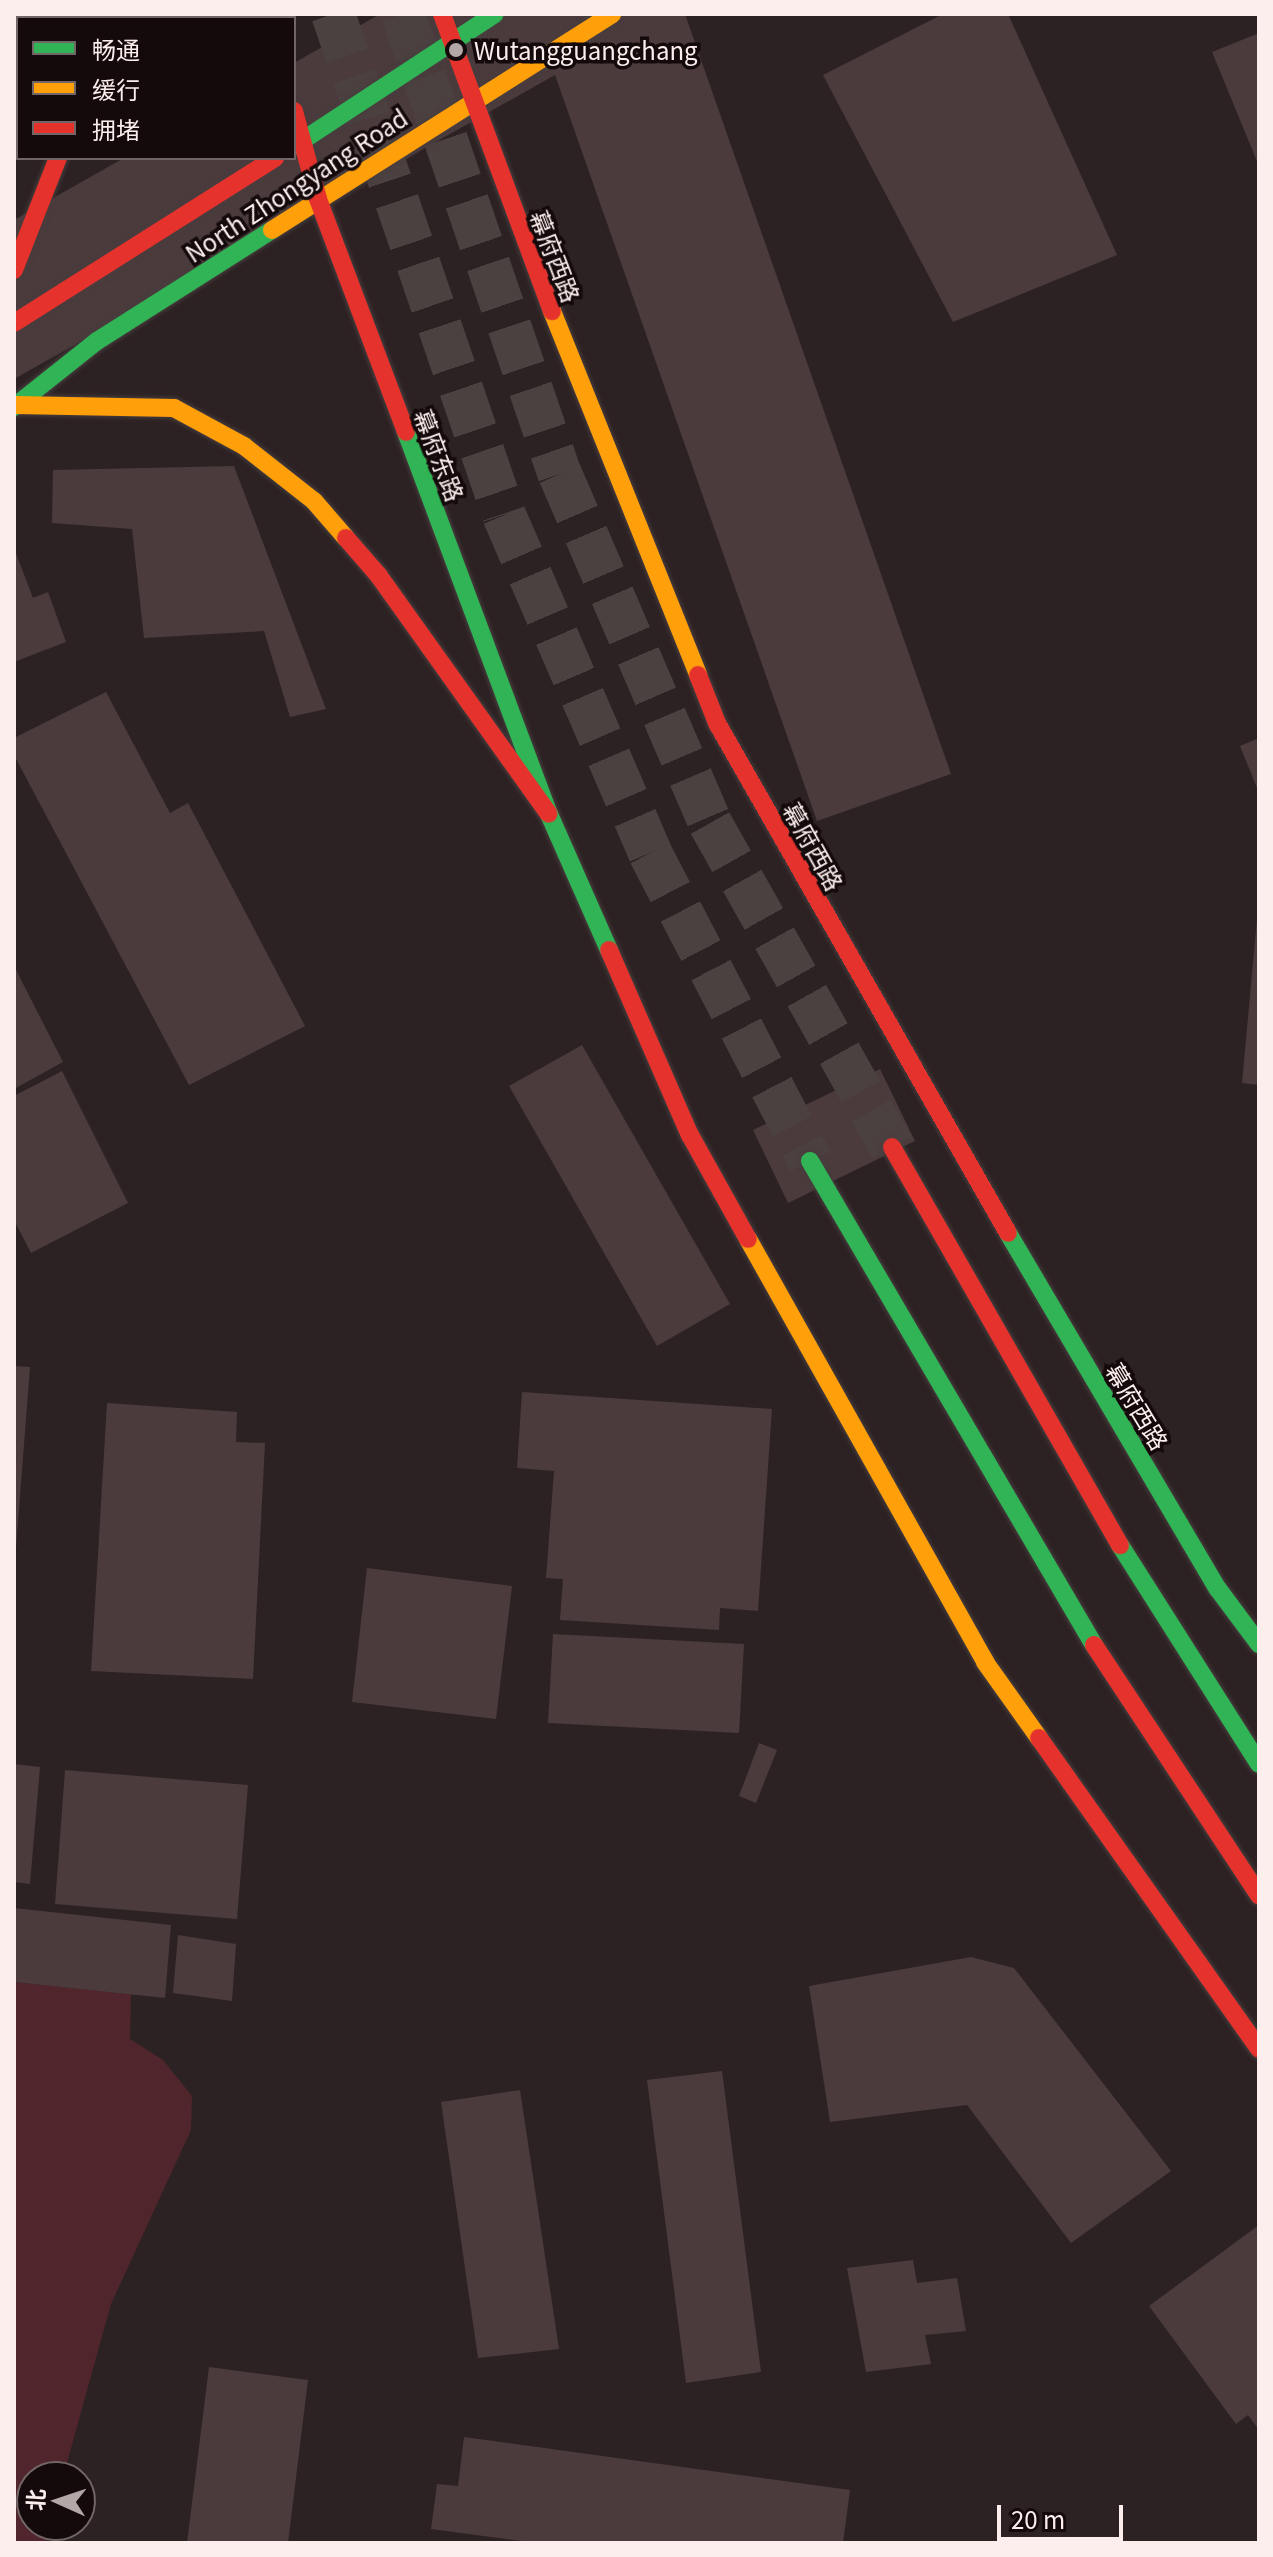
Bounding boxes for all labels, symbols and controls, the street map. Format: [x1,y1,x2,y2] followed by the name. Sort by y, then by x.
[16,16,296,160] legend
[92,31,140,66] text: 畅通
[474,36,698,64] place label: Wutangguangchang
[445,39,467,61] marker: Wutangguangchang
[92,71,140,106] text: 缓行
[180,102,412,268] street label: North Zhongyang Road
[92,111,140,146] text: 拥堵
[525,206,587,306] street label: 幕府西路
[409,405,471,505] street label: 幕府东路
[778,797,850,895] street label: 幕府西路
[1101,1357,1175,1455] street label: 幕府西路
[16,2461,96,2541] north arrow
[17,2488,51,2512] text: 北
[1001,2489,1127,2539] scale bar
[1011,2501,1065,2536] text: 20 m

